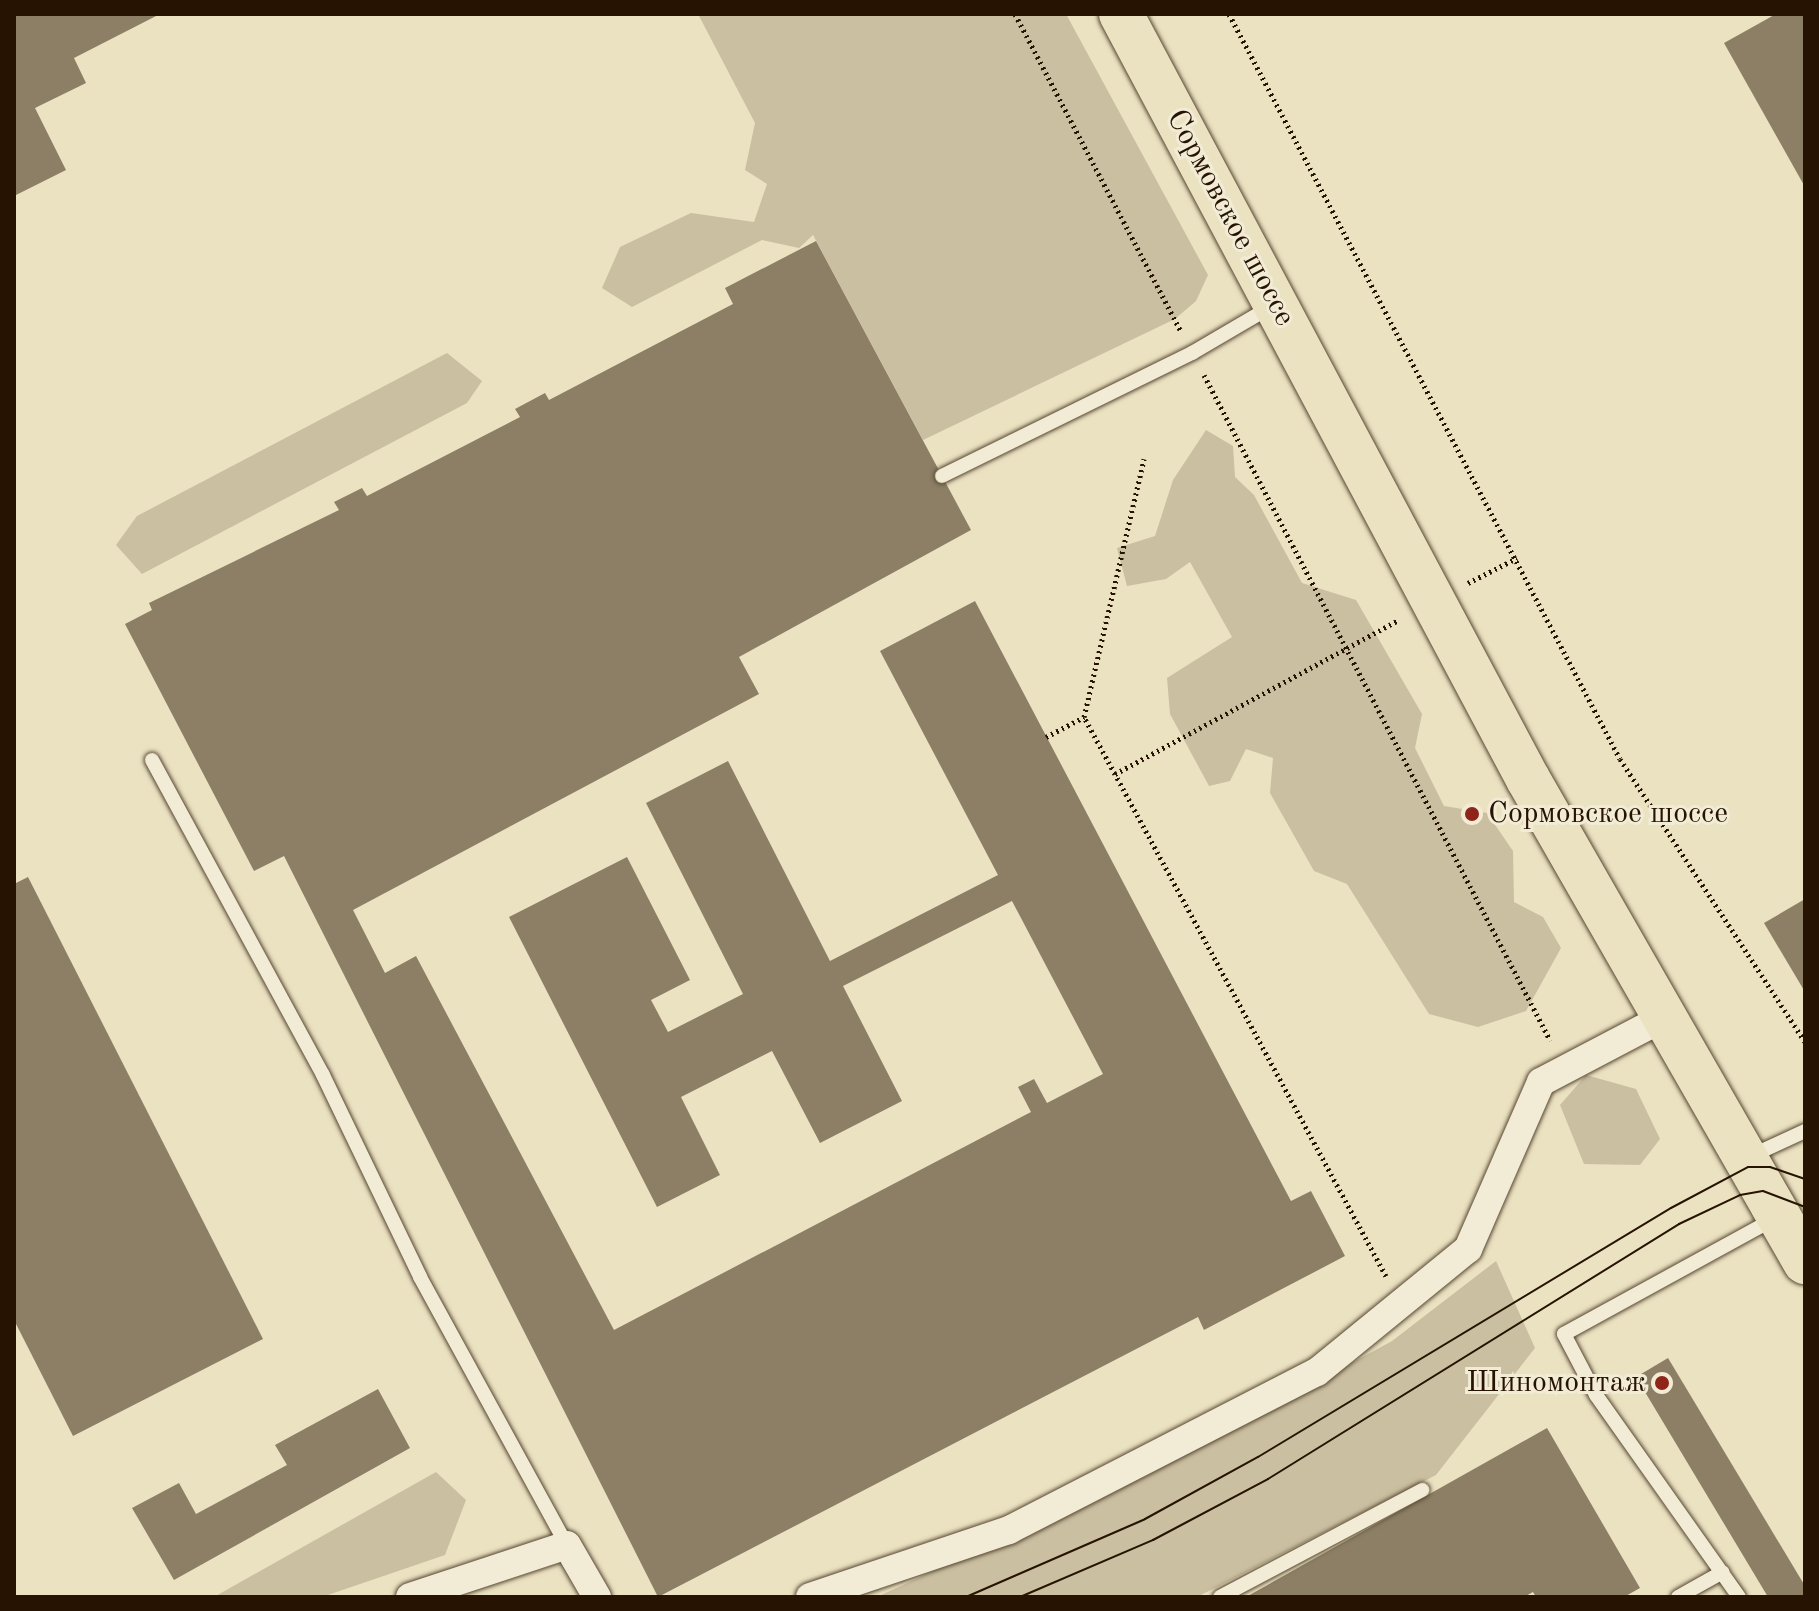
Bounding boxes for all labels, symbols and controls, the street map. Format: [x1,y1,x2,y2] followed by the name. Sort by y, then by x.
[1158,104,1302,332] street label: Сормовское шоссе
[1488,796,1728,832] place label: Сормовское шоссе
[1463,805,1481,823] marker: Сормовское шоссе
[1466,1365,1646,1401] place label: Шиномонтаж
[1653,1374,1671,1392] marker: Шиномонтаж

